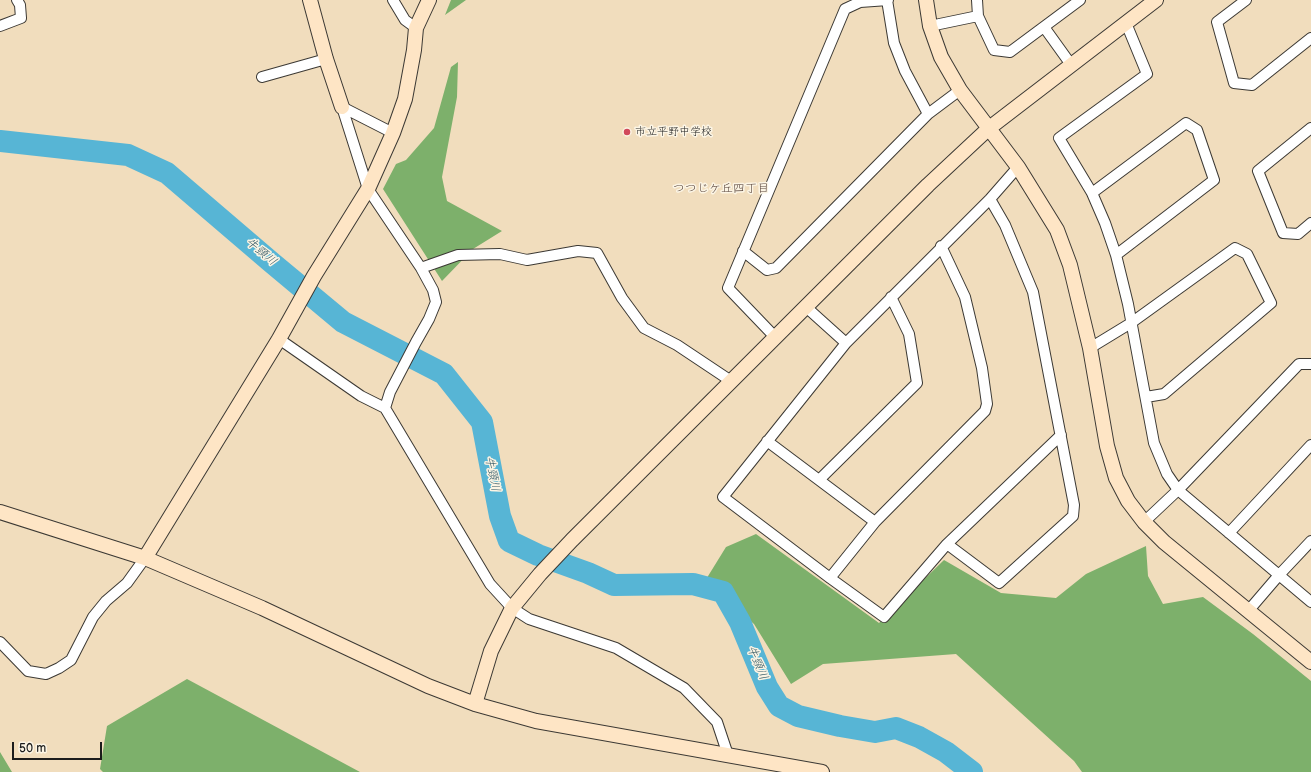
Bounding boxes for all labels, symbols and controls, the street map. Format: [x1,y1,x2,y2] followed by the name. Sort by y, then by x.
[635,125,712,139] place label: 市立平野中学校
[622,127,632,137] marker: 市立平野中学校
[673,182,769,196] district label: つつじケ丘四丁目
[243,235,279,269] water label: 牛頸川
[481,455,503,493] water label: 牛頸川
[743,644,771,682] water label: 牛頸川
[14,734,104,760] scale bar
[19,741,46,756] text: 50 m

